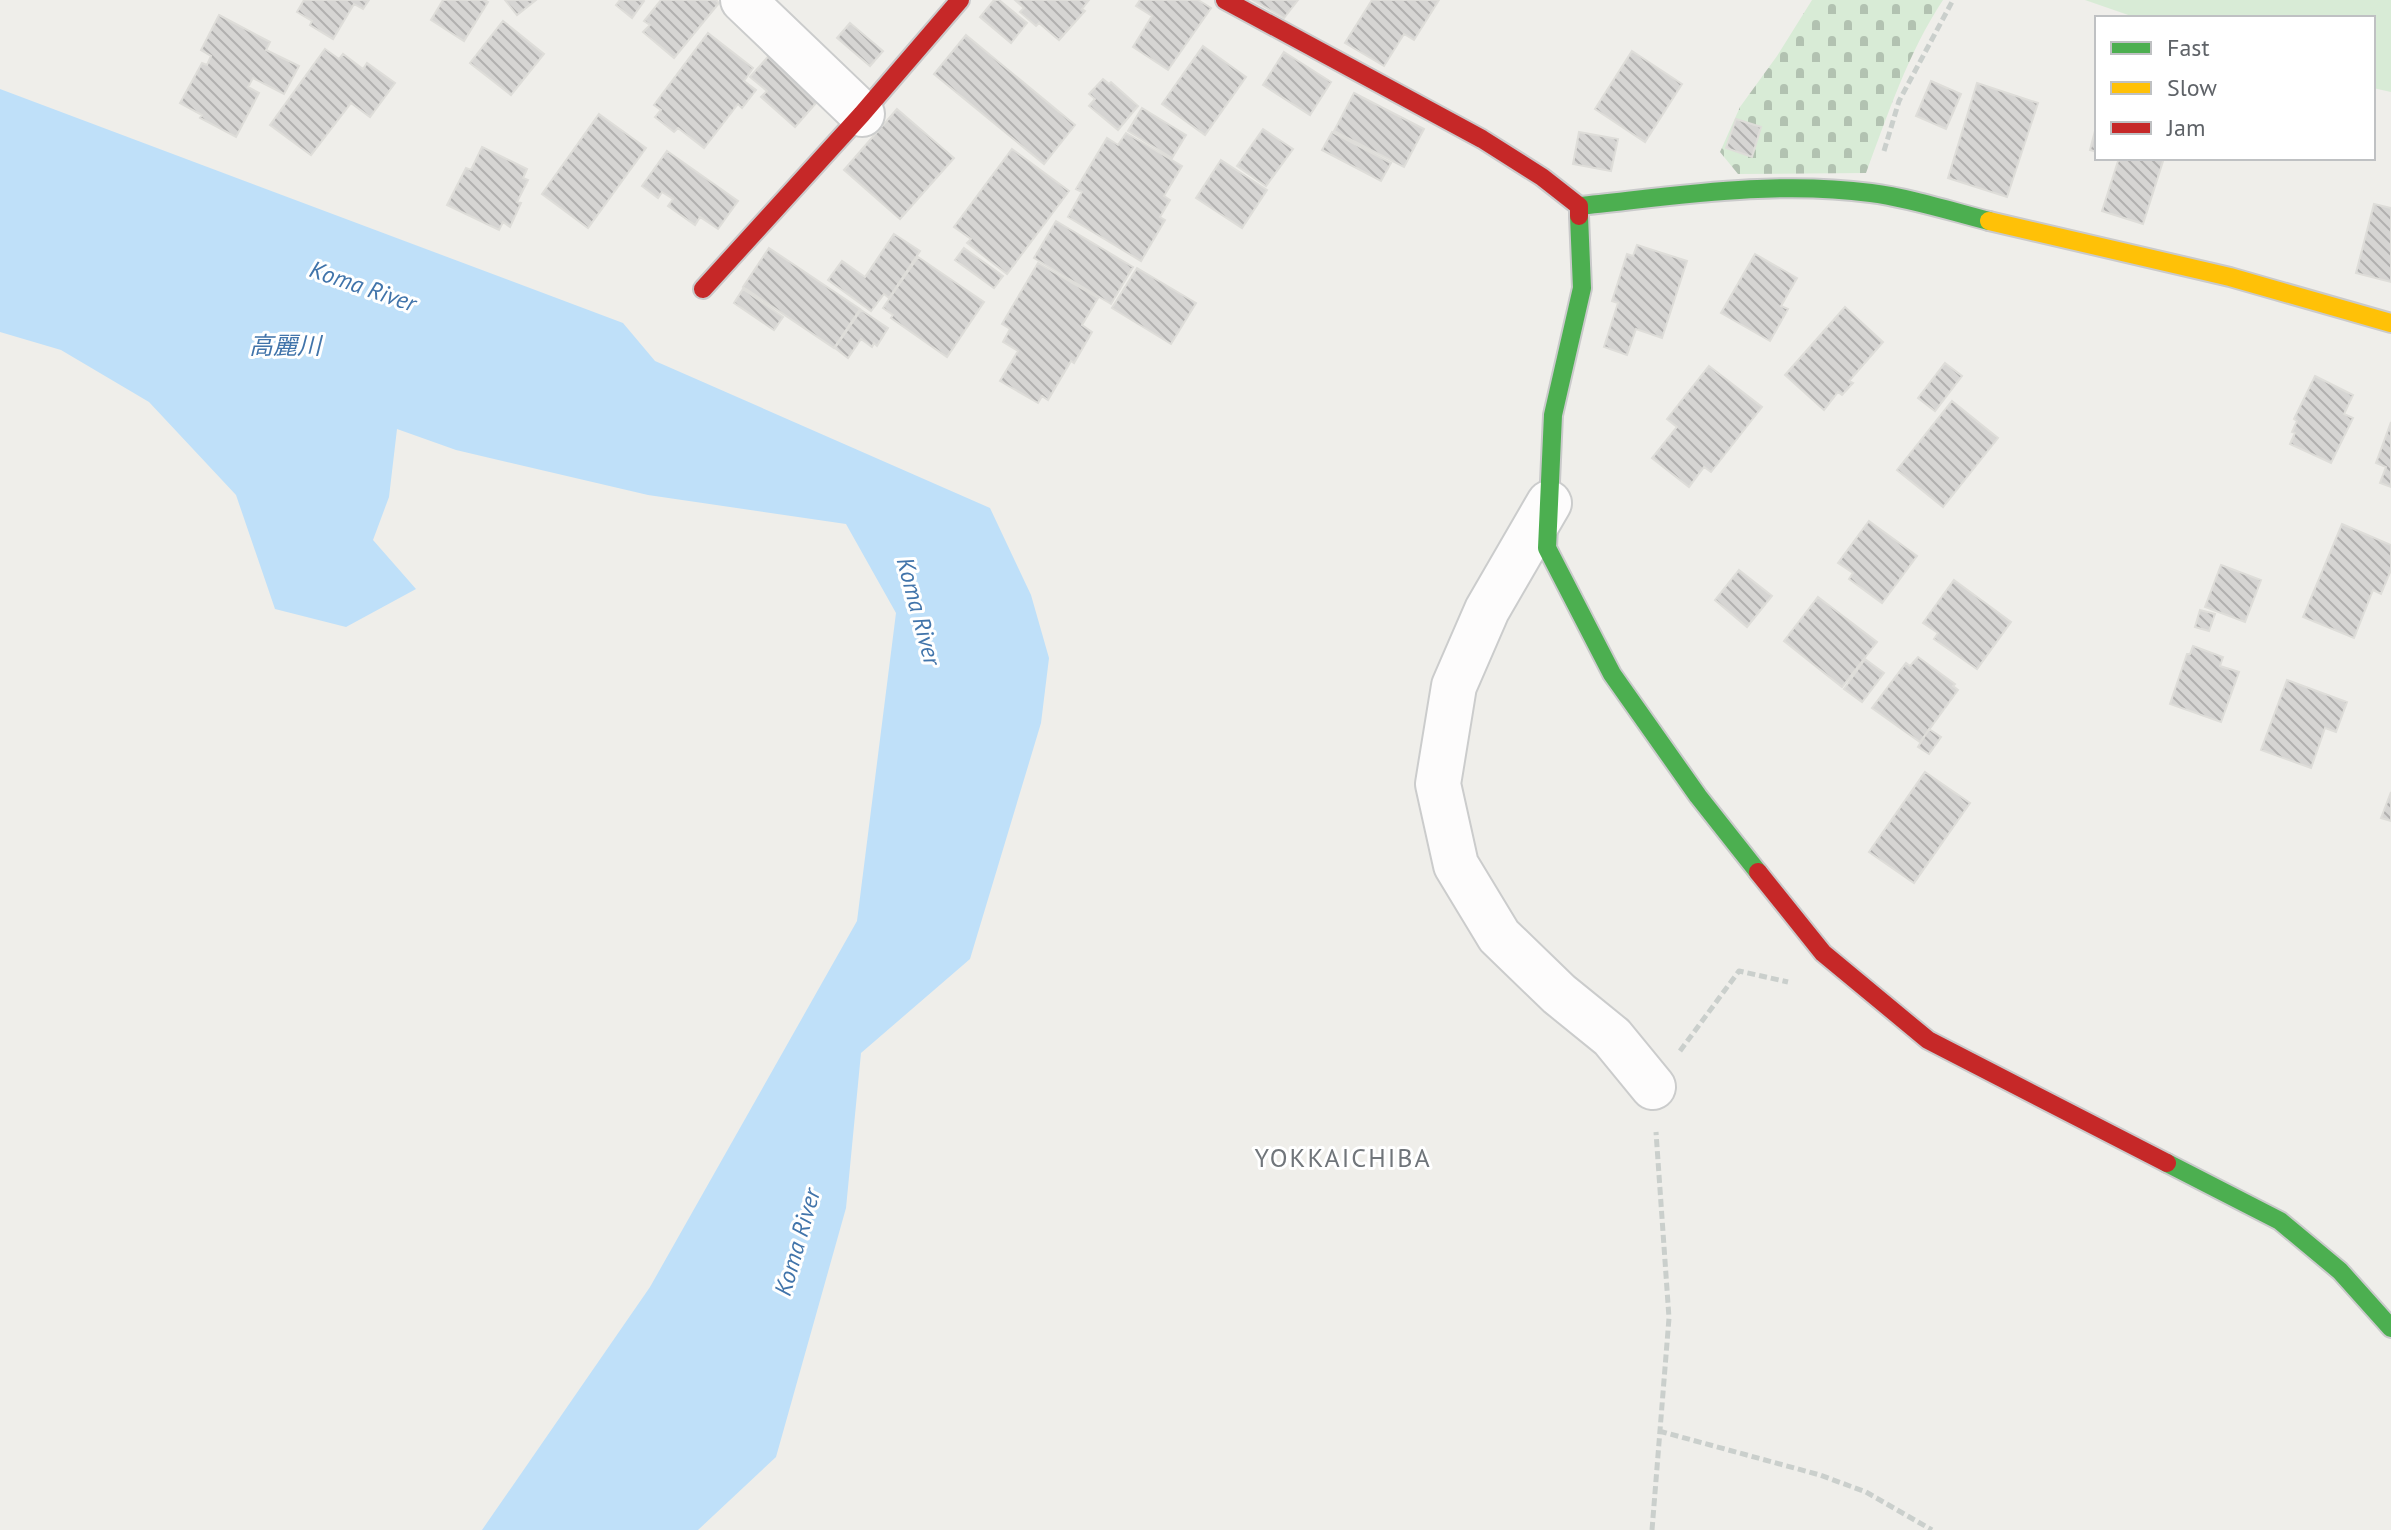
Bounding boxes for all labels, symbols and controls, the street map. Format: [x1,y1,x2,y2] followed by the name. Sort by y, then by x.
[2095,16,2375,160] legend
[2167,32,2210,63] text: Fast
[2167,72,2217,103] text: Slow
[2166,112,2205,143] text: Jam
[306,253,422,319] water label: Koma River
[249,330,324,361] water label: 高麗川
[890,554,949,670] water label: Koma River
[1254,1141,1432,1174] district label: YOKKAICHIBA
[767,1183,828,1299] water label: Koma River

